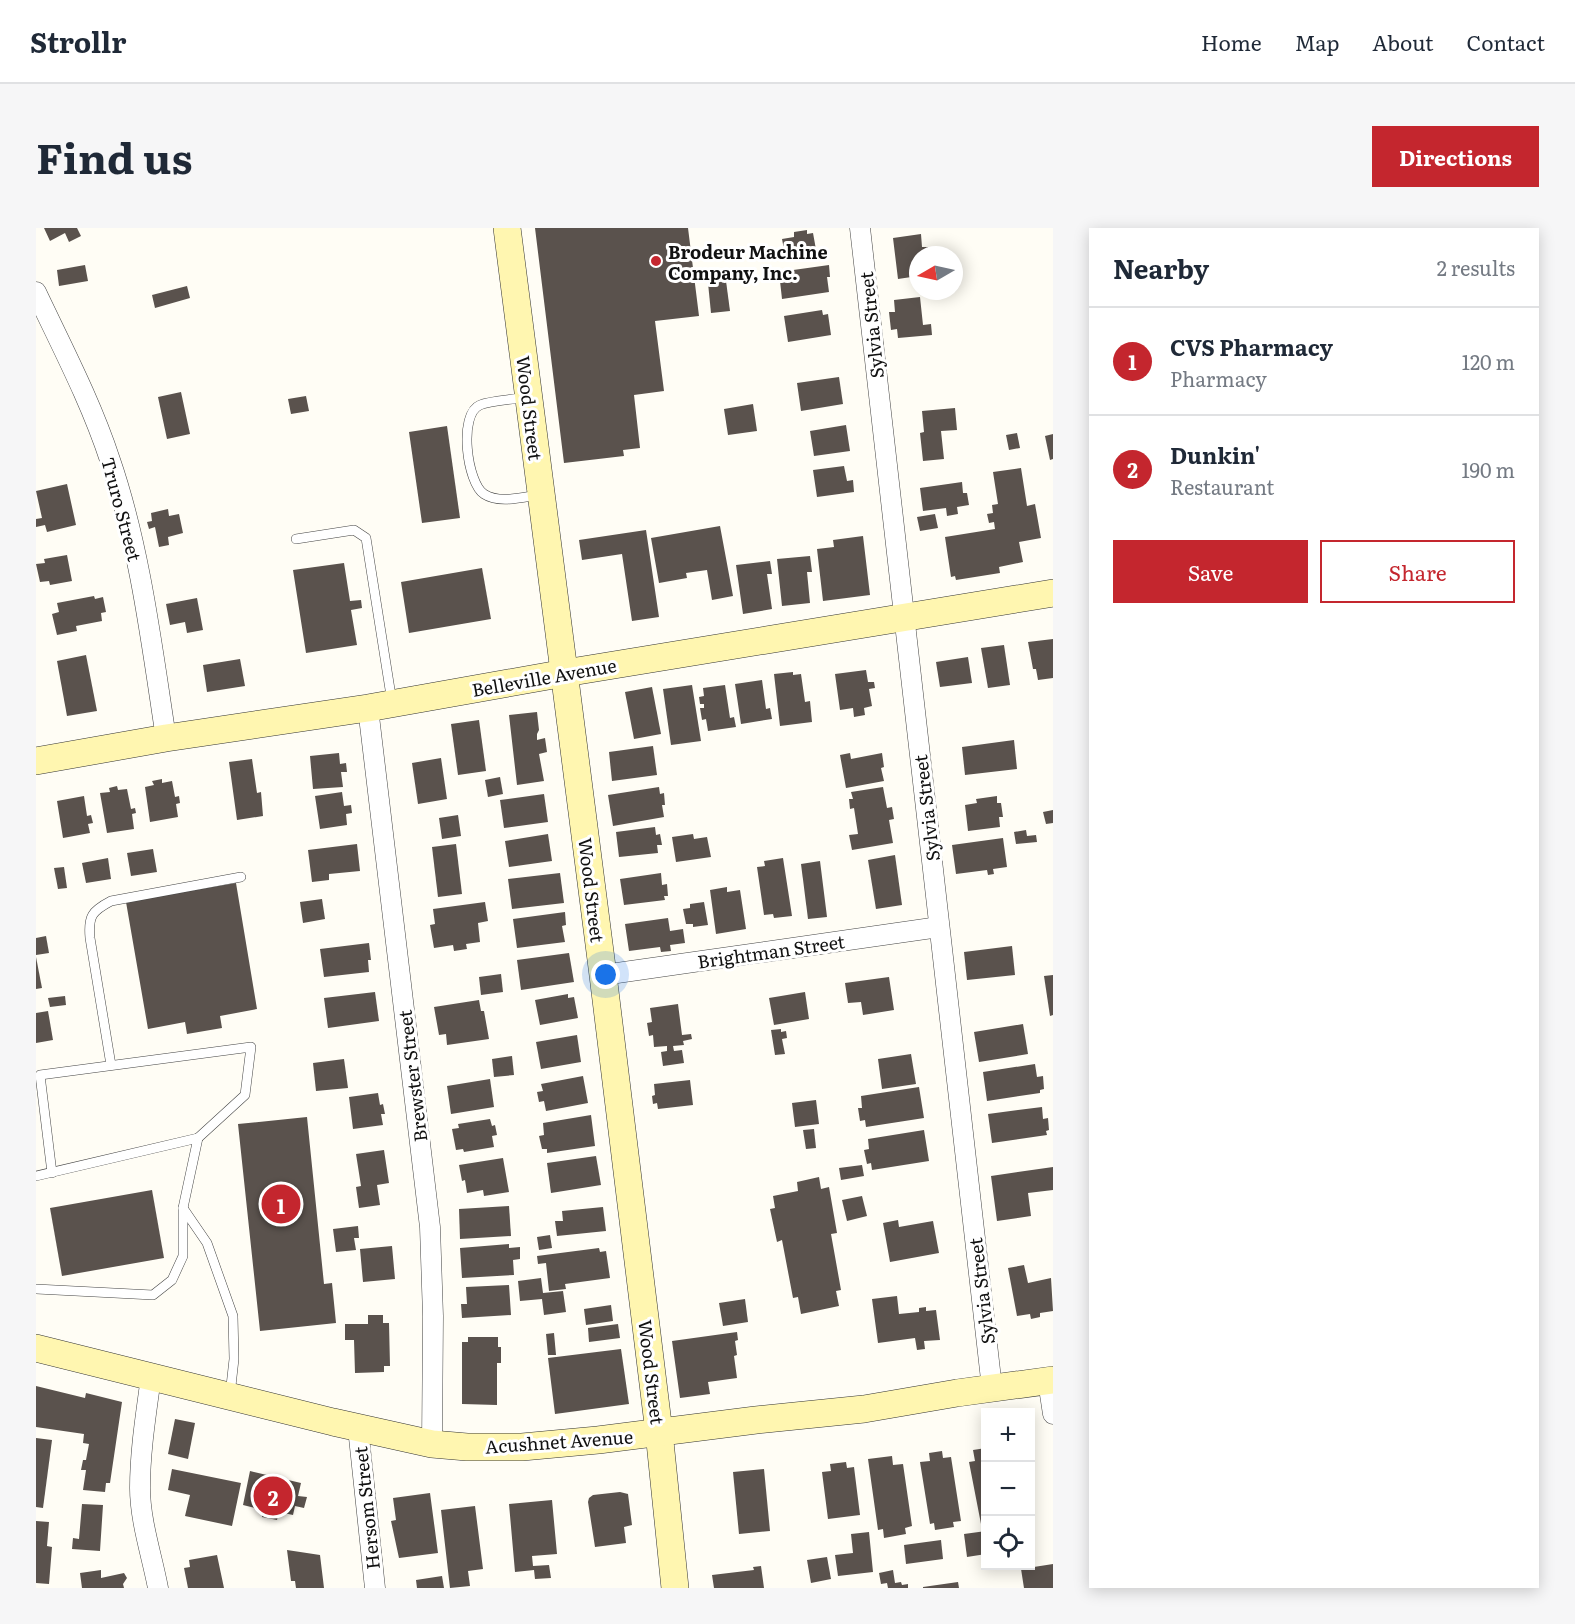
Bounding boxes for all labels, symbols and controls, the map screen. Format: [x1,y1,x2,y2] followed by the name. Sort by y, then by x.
[30,20,126,62] text: Strollr
[1201,26,1262,57] text: Home
[1295,26,1339,57] text: Map
[1372,26,1434,57] text: About
[1467,26,1545,57] text: Contact
[36,125,193,187] text: Find us
[1372,126,1539,187] button: Directions
[668,238,828,286] place label: Brodeur Machine Company, Inc.
[909,246,963,300] north arrow
[1113,248,1209,287] text: Nearby
[1437,252,1515,282] text: 2 results
[649,254,663,268] marker: Brodeur Machine Company, Inc.
[852,270,890,380] street label: Sylvia Street
[1170,330,1333,363] text: CVS Pharmacy
[1128,346,1137,376] text: 1
[1462,346,1515,376] text: 120 m
[510,354,550,463] street label: Wood Street
[1170,363,1267,393] text: Pharmacy
[1170,438,1260,471] text: Dunkin'
[95,454,149,565] street label: Truro Street
[1127,454,1138,484] text: 2
[1461,454,1515,484] text: 190 m
[1170,471,1274,501] text: Restaurant
[1113,540,1308,603] button: Save
[1320,540,1515,603] button: Share
[469,651,619,703] street label: Belleville Avenue
[906,752,946,863] street label: Sylvia Street
[572,836,612,945] street label: Wood Street
[696,927,847,975] street label: Brightman Street
[591,960,620,989] your location
[390,1008,433,1143] street label: Brewster Street
[262,1182,300,1226] pin: 1
[961,1235,1001,1346] street label: Sylvia Street
[632,1318,672,1427] street label: Wood Street
[981,1408,1035,1570] map controls
[981,1408,1035,1462] button: +
[484,1422,634,1460] street label: Acushnet Avenue
[346,1444,386,1571] street label: Hersom Street
[981,1462,1035,1516] button: −
[254,1474,292,1518] pin: 2
[981,1516,1035,1570] button: locate

